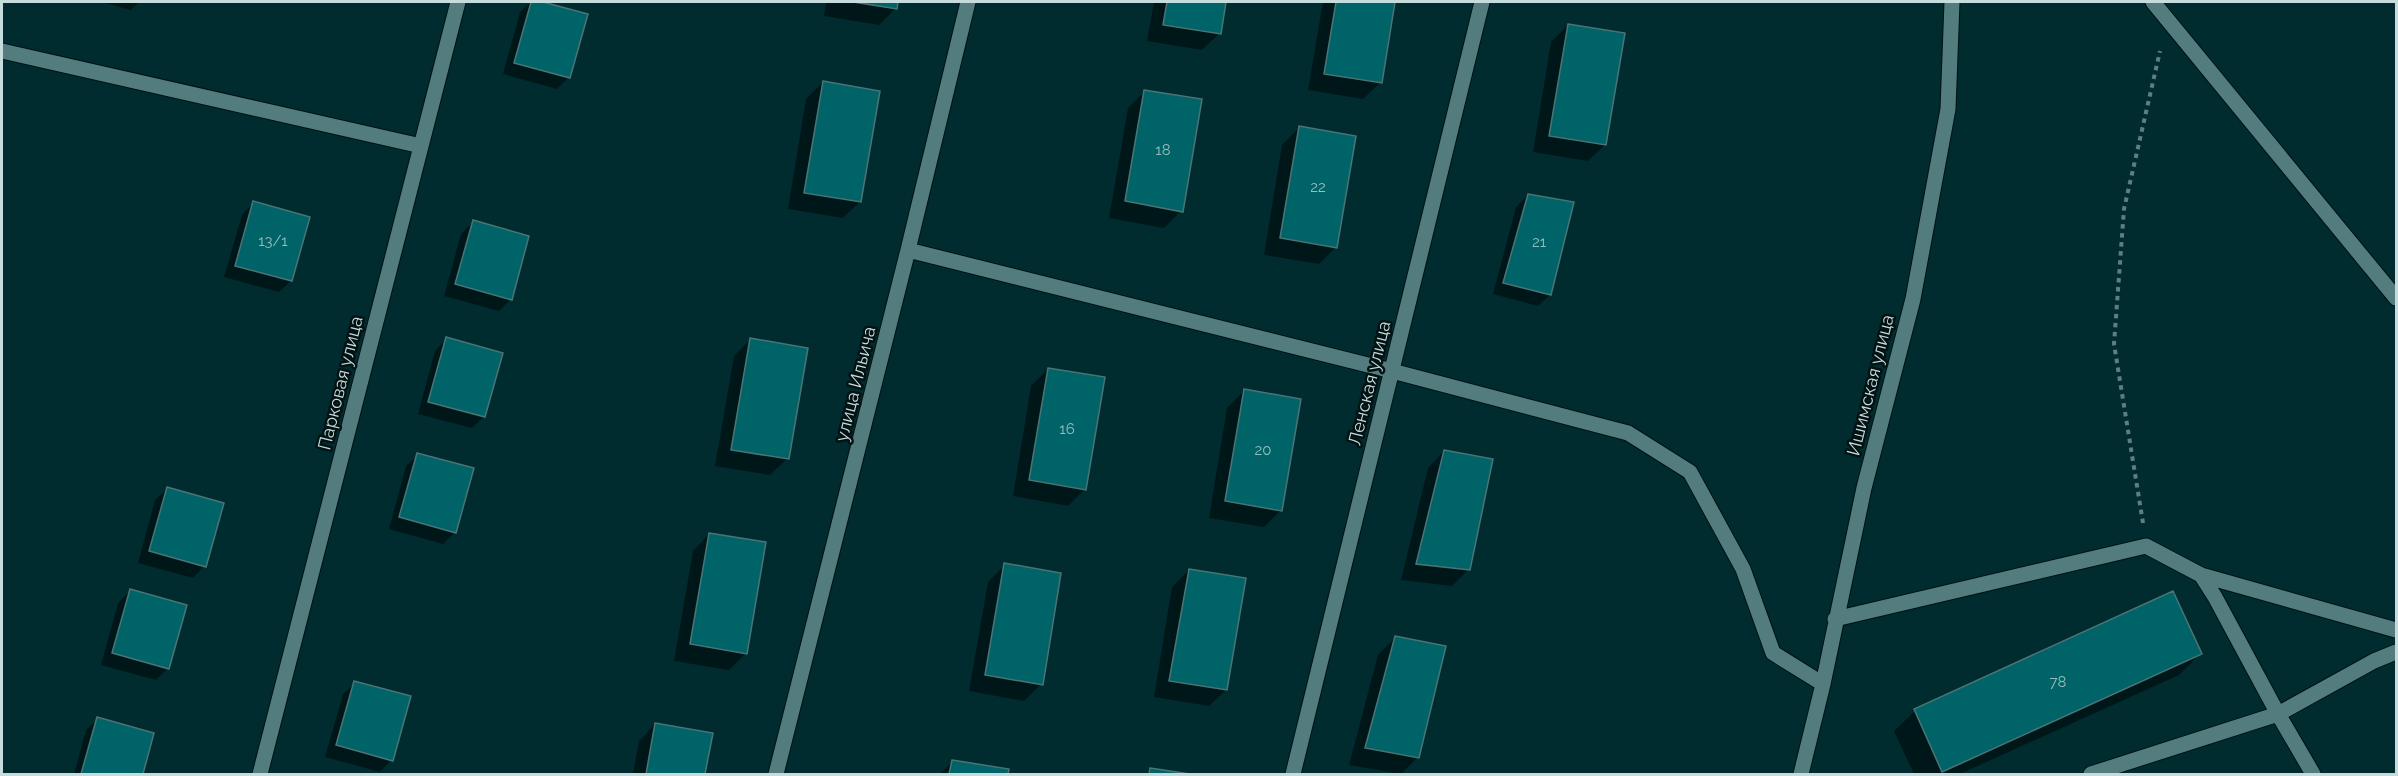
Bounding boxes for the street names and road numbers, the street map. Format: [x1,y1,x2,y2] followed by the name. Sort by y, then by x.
[1842,312,1898,458] street label: Ишимская улица
[313,314,367,452] street label: Парковая улица
[1343,319,1395,447] street label: Ленская улица
[831,324,879,444] street label: улица Ильича

